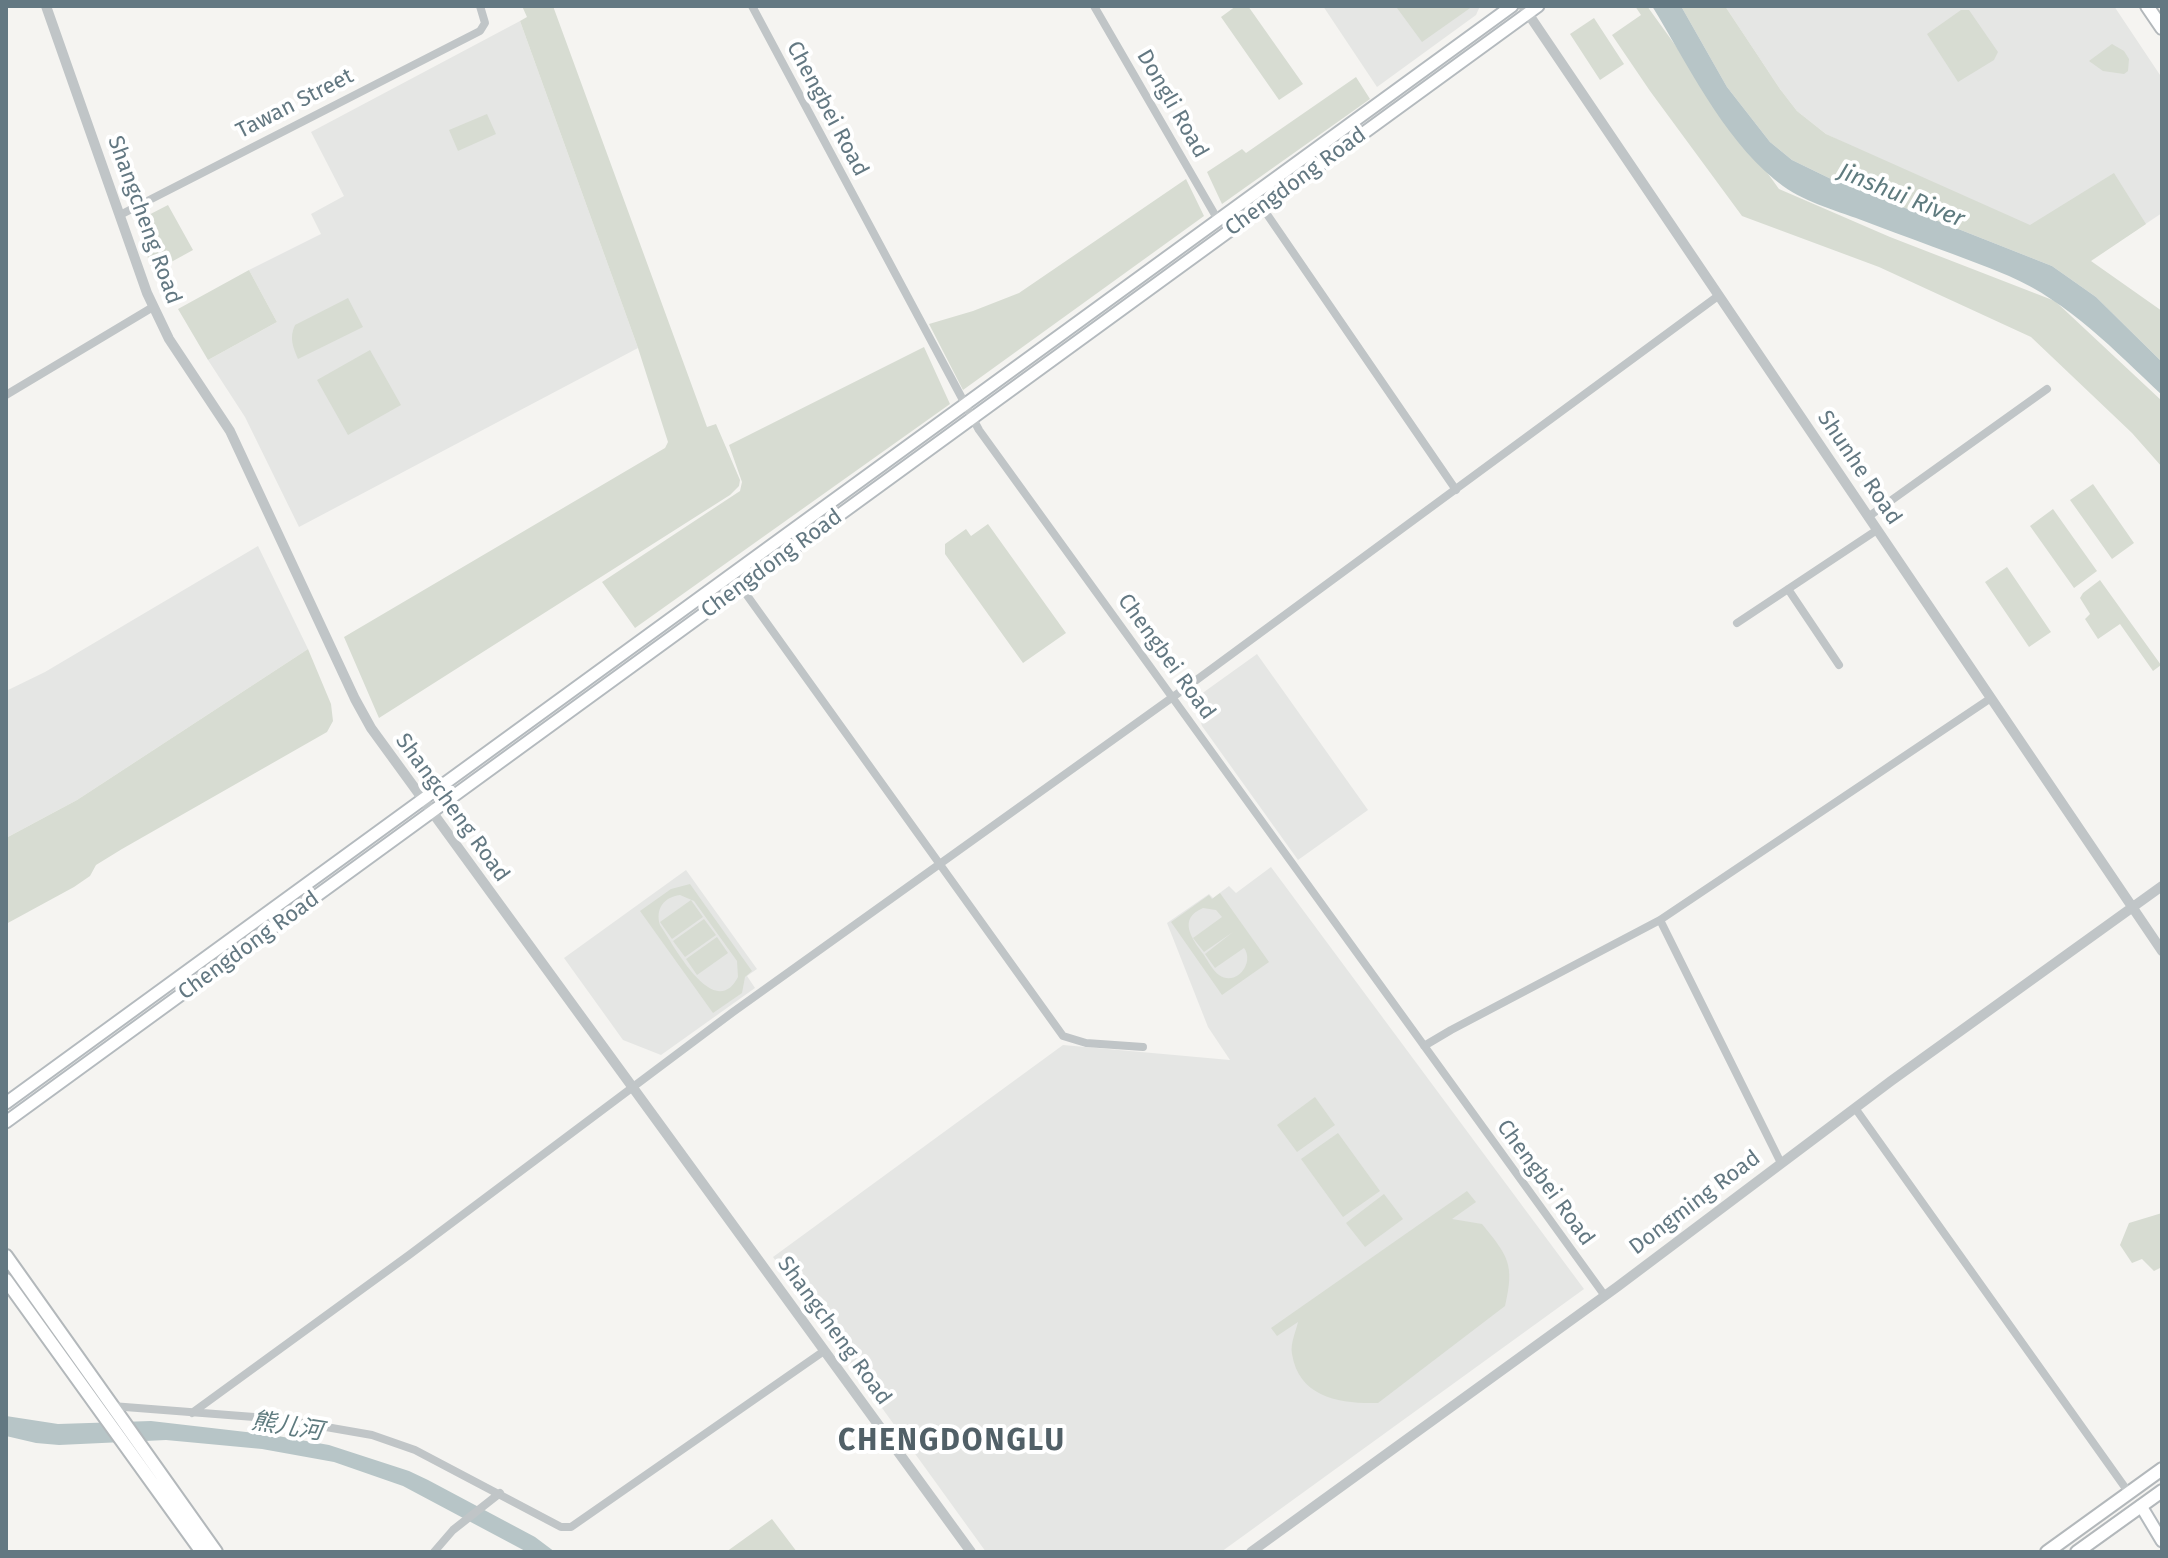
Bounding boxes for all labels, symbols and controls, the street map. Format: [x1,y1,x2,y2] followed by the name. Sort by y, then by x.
[780,37,874,181] street label: Chengbei Road
[1130,45,1214,163] street label: Dongli Road
[232,63,358,145] street label: Tawan Street
[1220,122,1372,242] street label: Chengdong Road
[101,132,187,308] street label: Shangcheng Road
[1834,158,1968,234] water label: Jinshui River
[1811,406,1907,530] street label: Shunhe Road
[696,504,848,624] street label: Chengdong Road
[1111,589,1221,725] street label: Chengbei Road
[389,729,515,887] street label: Shangcheng Road
[173,886,325,1006] street label: Chengdong Road
[1490,1115,1600,1251] street label: Chengbei Road
[1624,1145,1766,1261] street label: Dongming Road
[771,1252,897,1410] street label: Shangcheng Road
[249,1407,325,1447] water label: 熊儿河
[838,1424,1066,1460] district label: CHENGDONGLU

